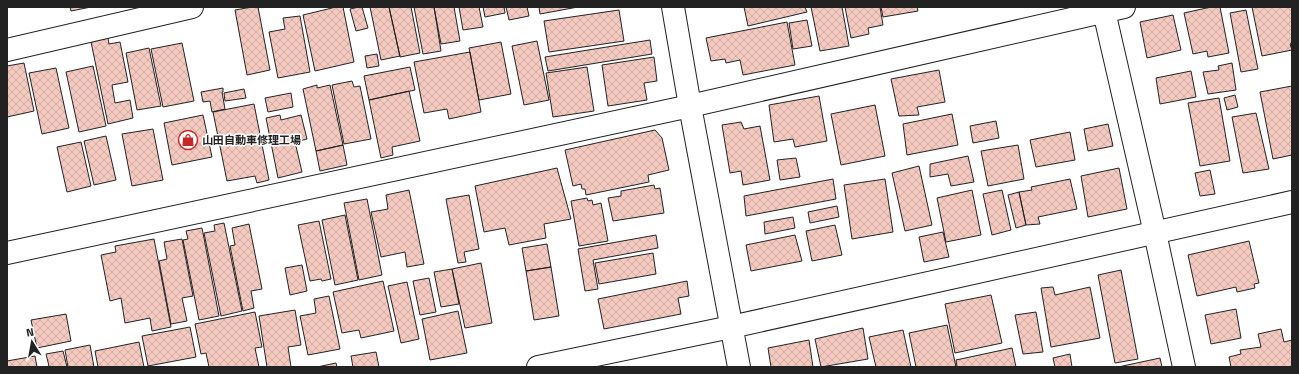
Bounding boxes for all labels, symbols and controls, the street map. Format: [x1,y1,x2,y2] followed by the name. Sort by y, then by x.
[177,129,199,151] shop icon: 山田自動車修理工場
[202,132,301,148] place label: 山田自動車修理工場
[12,322,52,362] north arrow
[25,324,35,341] text: N

